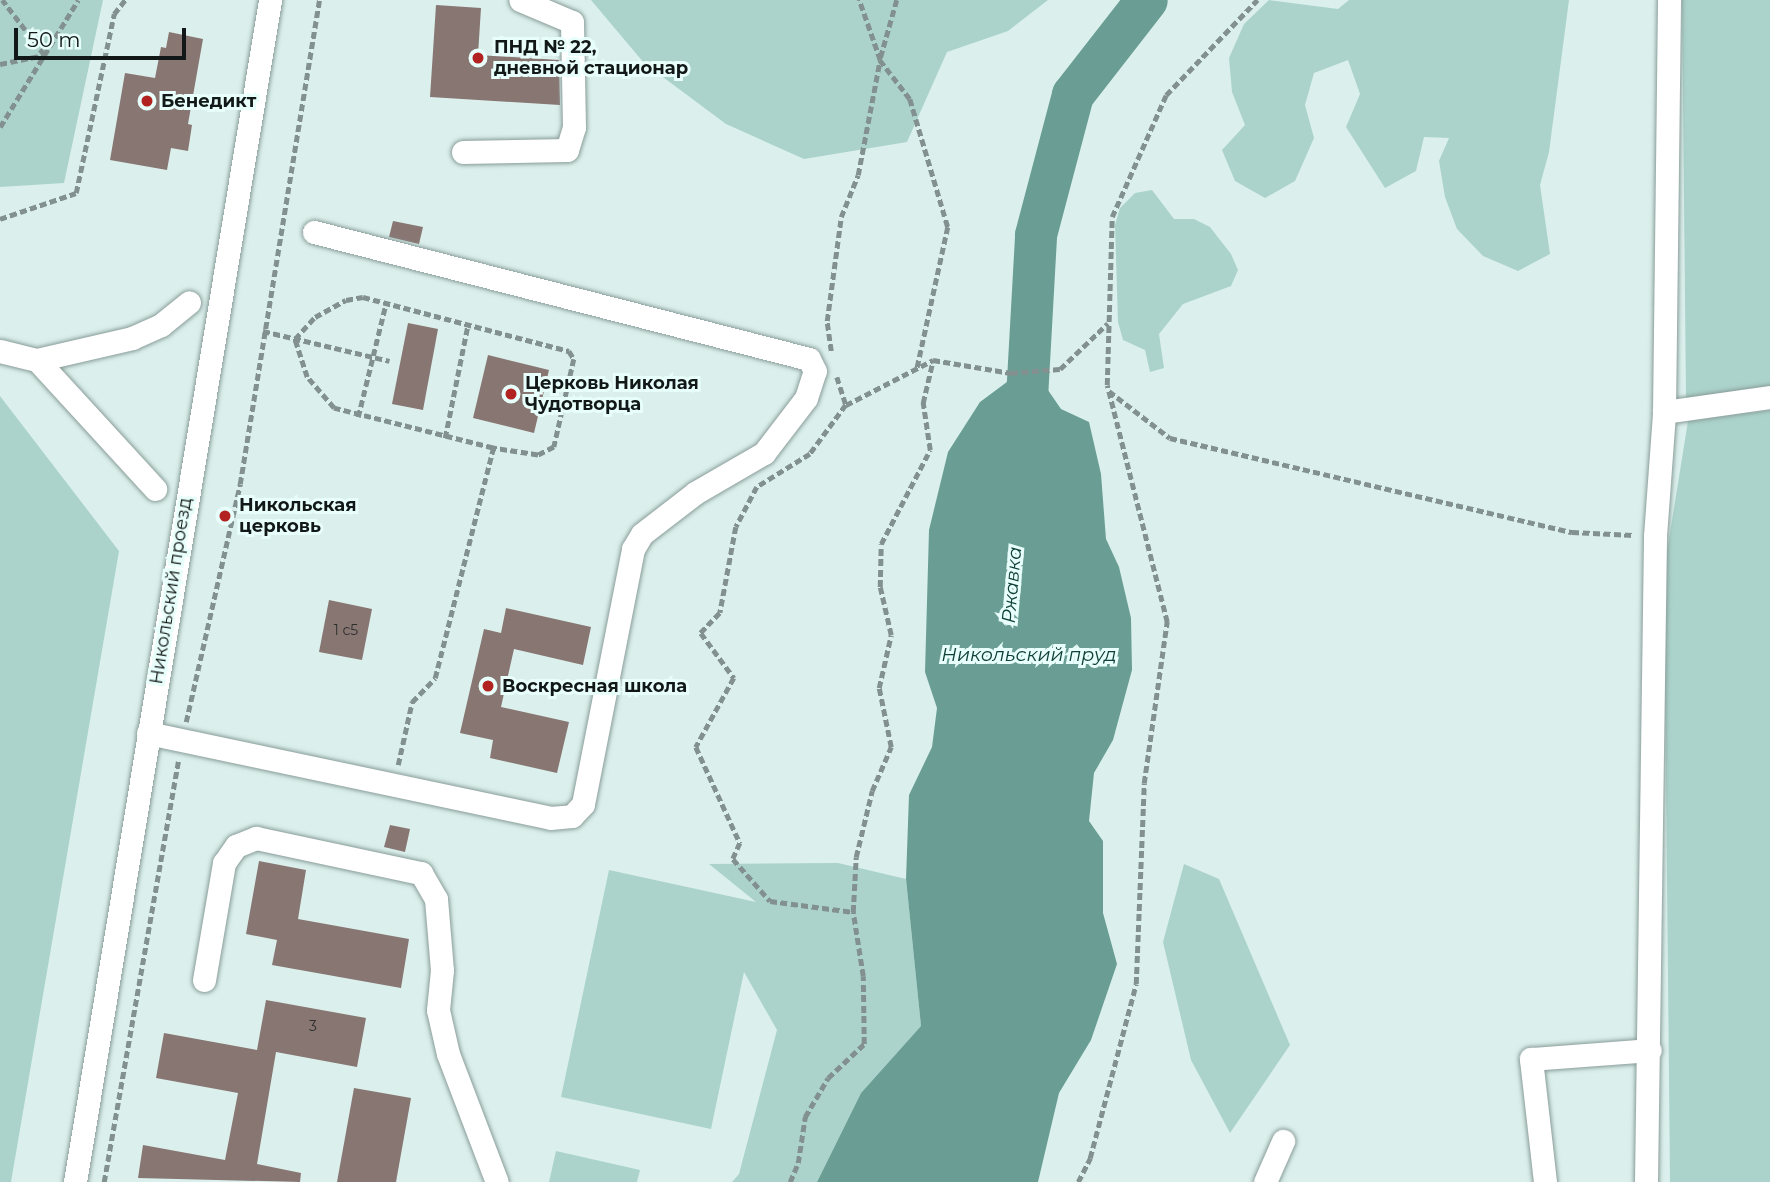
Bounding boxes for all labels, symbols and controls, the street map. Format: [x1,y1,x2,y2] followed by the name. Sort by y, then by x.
[18,14,189,58] scale bar
[27,27,81,52] text: 50 m
[494,37,688,80] place label: ПНД № 22, дневной стационар
[468,48,488,68] marker: ПНД № 22, дневной стационар
[161,90,256,112] place label: Бенедикт
[139,93,155,109] marker: Бенедикт
[525,373,699,416] place label: Церковь Николая Чудотворца
[503,386,519,402] marker: Церковь Николая Чудотворца
[239,495,356,538] place label: Никольская церковь
[146,496,196,686] street label: Никольский проезд
[217,508,233,524] marker: Никольская церковь
[997,546,1027,624] water label: Ржавка
[334,622,358,638] house number: 1 с5
[941,644,1117,666] water label: Никольский пруд
[502,675,687,697] place label: Воскресная школа
[480,678,496,694] marker: Воскресная школа
[309,1018,317,1034] house number: 3

